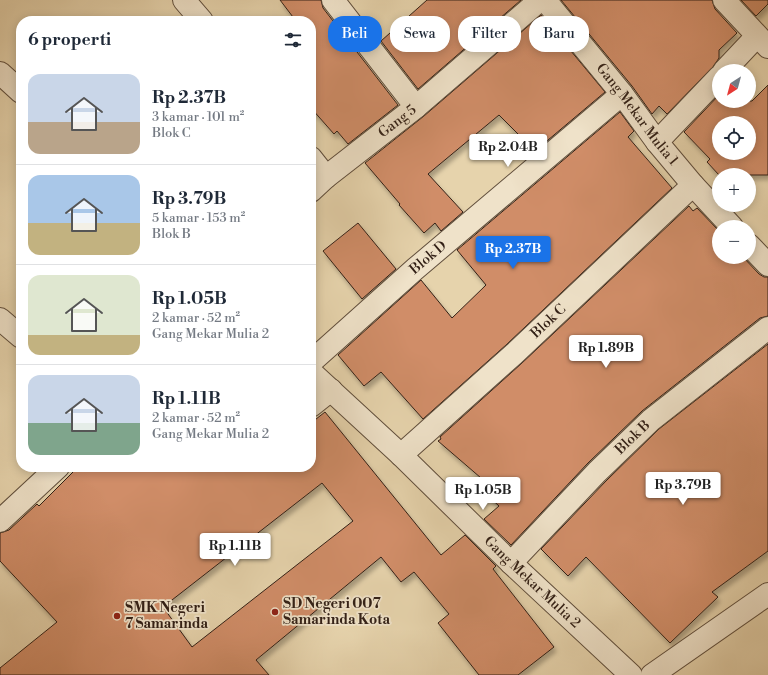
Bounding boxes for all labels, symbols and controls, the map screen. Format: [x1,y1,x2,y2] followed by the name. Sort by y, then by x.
[328,16,382,52] chip: Beli
[390,16,450,52] chip: Sewa
[458,16,521,52] chip: Filter
[529,16,589,52] chip: Baru
[28,29,111,51] text: 6 properti
[282,29,304,51] icon: filters
[592,60,682,169] street label: Gang Mekar Mulia 1
[712,64,756,108] north arrow
[712,64,756,264] map controls
[152,87,226,109] text: Rp 2.37B
[60,90,108,138] icon: home
[375,101,420,142] street label: Gang 5
[152,109,244,125] text: 3 kamar · 101 m²
[712,116,756,160] button: locate
[152,125,191,141] text: Blok C
[467,134,549,168] pin: Rp 2.04B
[478,139,538,155] text: Rp 2.04B
[712,168,756,212] button: +
[152,188,226,210] text: Rp 3.79B
[60,191,108,239] icon: home
[152,210,245,226] text: 5 kamar · 153 m²
[712,220,756,264] button: −
[152,226,191,242] text: Blok B
[472,236,554,270] pin: Rp 2.37B
[405,237,451,279] street label: Blok D
[485,241,541,257] text: Rp 2.37B
[152,288,227,310] text: Rp 1.05B
[60,291,108,339] icon: home
[526,301,570,343] street label: Blok C
[152,310,240,326] text: 2 kamar · 52 m²
[152,326,269,342] text: Gang Mekar Mulia 2
[565,335,647,369] pin: Rp 1.89B
[578,340,634,356] text: Rp 1.89B
[152,388,221,410] text: Rp 1.11B
[60,391,108,439] icon: home
[152,410,240,426] text: 2 kamar · 52 m²
[611,416,654,459] street label: Blok B
[152,426,269,442] text: Gang Mekar Mulia 2
[642,472,724,506] pin: Rp 3.79B
[442,477,524,511] pin: Rp 1.05B
[655,477,711,493] text: Rp 3.79B
[454,482,512,498] text: Rp 1.05B
[480,532,584,632] street label: Gang Mekar Mulia 2
[194,533,276,567] pin: Rp 1.11B
[209,538,261,554] text: Rp 1.11B
[283,595,391,629] place label: SD Negeri 007 Samarinda Kota
[125,599,209,633] place label: SMK Negeri 7 Samarinda
[270,607,280,617] marker: SD Negeri 007 Samarinda Kota
[112,611,122,621] marker: SMK Negeri 7 Samarinda

